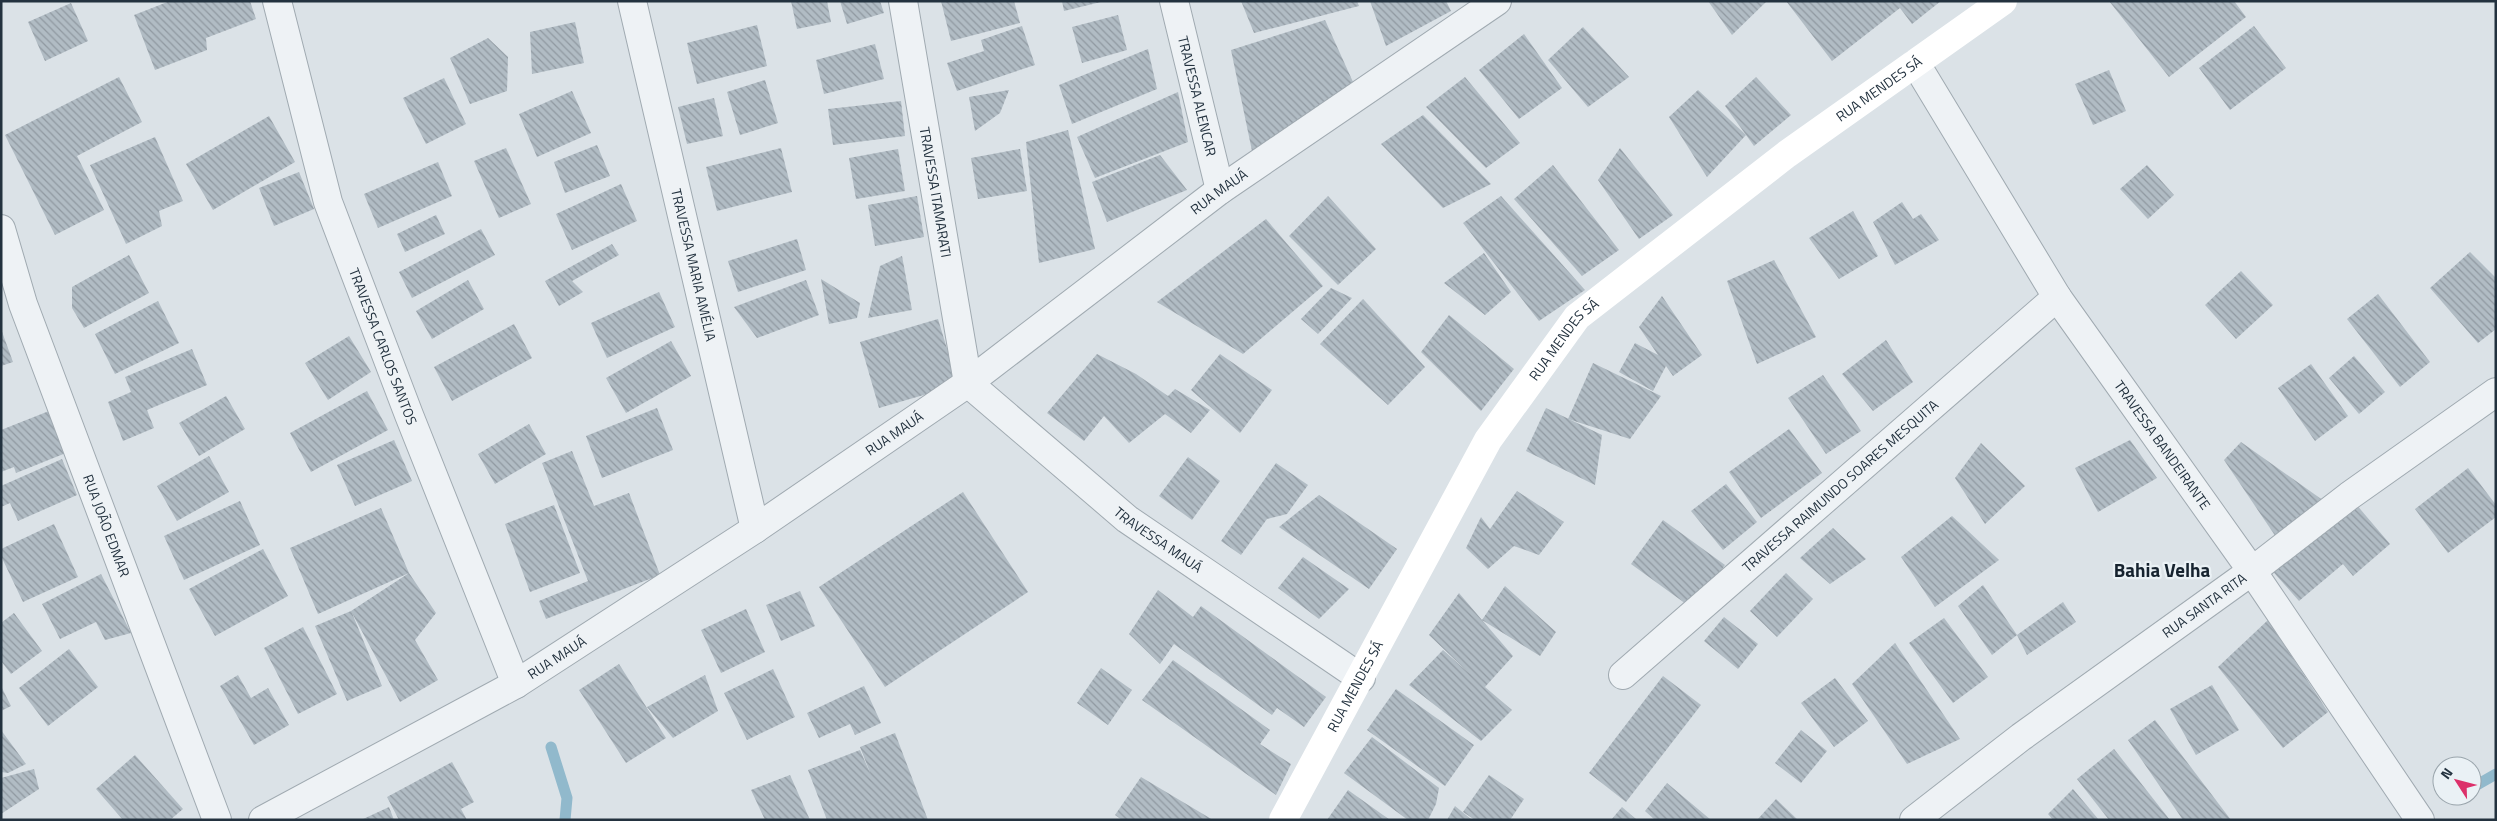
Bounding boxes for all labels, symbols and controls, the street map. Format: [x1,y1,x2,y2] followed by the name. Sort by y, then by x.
[1173,34,1222,158] street label: TRAVESSA ALENCAR
[1831,50,1926,126] street label: RUA MENDES SÁ
[915,125,957,259] street label: TRAVESSA ITAMARATI
[1186,163,1252,219] street label: RUA MAUÁ
[666,186,722,344] street label: TRAVESSA MARIA AMÉLIA
[344,265,423,428] street label: TRAVESSA CARLOS SANTOS
[1523,293,1603,385] street label: RUA MENDES SÁ
[2109,376,2216,514] street label: TRAVESSA BANDEIRANTE
[1737,394,1943,577] street label: TRAVESSA RAIMUNDO SOARES MESQUITA
[861,405,928,460] street label: RUA MAUÁ
[78,471,136,580] street label: RUA JOÃO EDMAR
[1109,501,1207,578] street label: TRAVESSA MAUÁ
[2114,555,2211,584] district label: Bahia Velha
[2157,567,2251,643] street label: RUA SANTA RITA
[523,630,591,684] street label: RUA MAUÁ
[1321,636,1388,736] street label: RUA MENDES SÁ
[2432,756,2482,806] north arrow
[2435,763,2457,783] text: N

